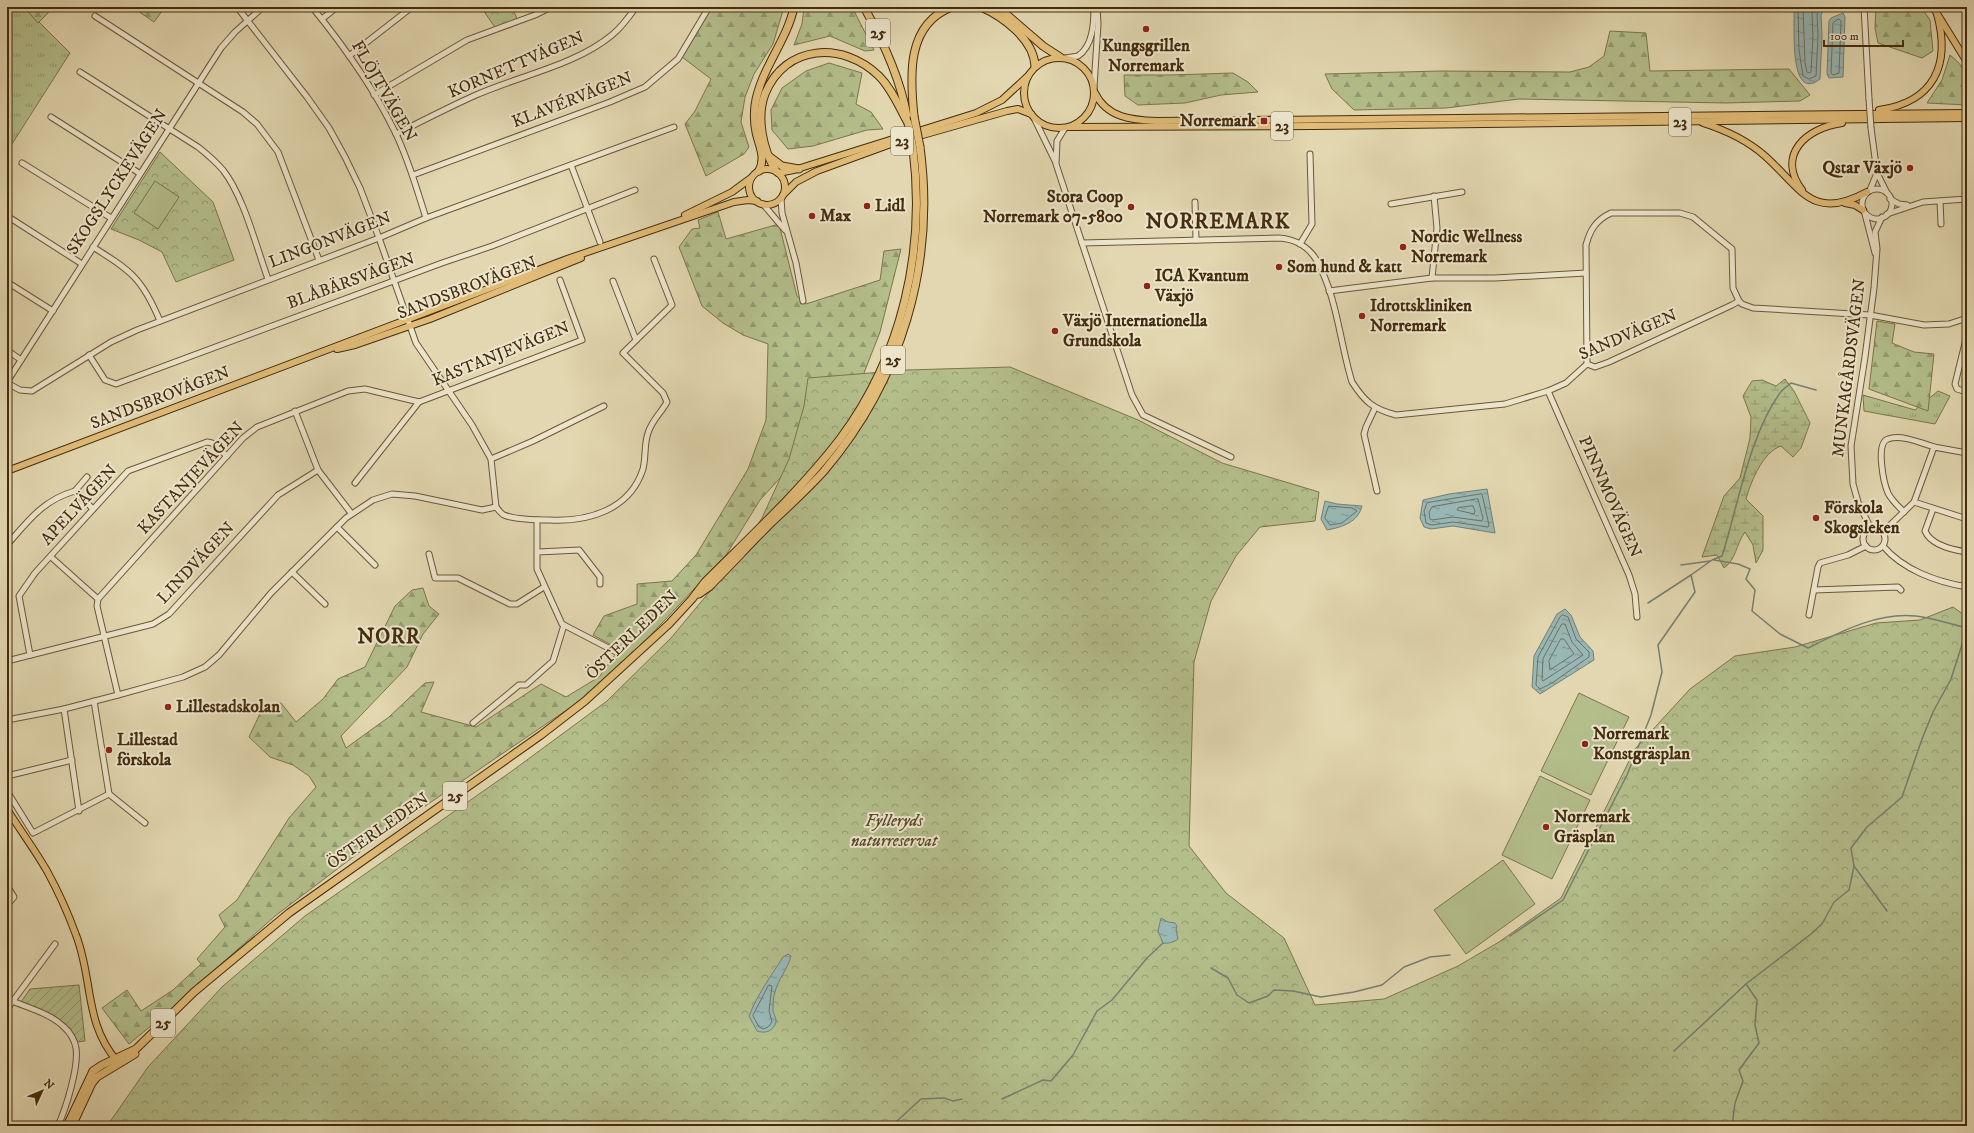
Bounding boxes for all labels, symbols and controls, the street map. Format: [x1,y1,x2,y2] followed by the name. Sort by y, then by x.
[866,19,890,47] road number: 25
[1824,22,1903,48] scale bar
[1141,24,1151,34] marker: Kungsgrillen Norremark
[445,26,587,104] street label: KORNETTVÄGEN
[1830,29,1859,44] text: 100 m
[1102,35,1190,77] place label: Kungsgrillen Norremark
[346,37,422,146] street label: FLÖJTVÄGEN
[509,67,635,133] street label: KLAVÉRVÄGEN
[62,105,172,259] street label: SKOGSLYCKEVÄGEN
[1669,108,1691,136] road number: 23
[1180,110,1257,132] place label: Norremark
[1271,112,1293,140] road number: 23
[1259,116,1269,126] marker: Norremark
[891,127,913,155] road number: 23
[1822,157,1902,179] place label: Qstar Växjö
[1905,163,1915,173] marker: Qstar Växjö
[983,186,1123,228] place label: Stora Coop Norremark 07-5800
[875,195,906,217] place label: Lidl
[862,201,872,211] marker: Lidl
[1126,202,1136,212] marker: Stora Coop Norremark 07-5800
[820,205,852,227] place label: Max
[266,207,394,273] street label: LINGONVÄGEN
[1146,209,1291,235] district label: NORREMARK
[807,211,817,221] marker: Max
[1411,226,1522,268] place label: Nordic Wellness Norremark
[1398,242,1408,252] marker: Nordic Wellness Norremark
[284,247,418,314] street label: BLÅBÄRSVÄGEN
[394,251,540,325] street label: SANDSBROVÄGEN
[1287,256,1402,278] place label: Som hund & katt
[1274,262,1284,272] marker: Som hund & katt
[1154,265,1249,307] place label: ICA Kvantum Växjö
[1826,277,1871,458] street label: MUNKAGÅRDSVÄGEN
[1142,281,1152,291] marker: ICA Kvantum Växjö
[1370,295,1472,337] place label: Idrottskliniken Norremark
[1575,304,1681,366] street label: SANDVÄGEN
[1062,310,1208,352] place label: Växjö Internationella Grundskola
[1357,311,1367,321] marker: Idrottskliniken Norremark
[429,316,573,392] street label: KASTANJEVÄGEN
[1050,326,1060,336] marker: Växjö Internationella Grundskola
[881,346,905,374] road number: 25
[87,361,233,435] street label: SANDSBROVÄGEN
[133,417,249,539] street label: KASTANJEVÄGEN
[1573,433,1647,561] street label: PINNMOVÄGEN
[36,460,122,550] street label: APELVÄGEN
[1824,497,1900,539] place label: Förskola Skogsleken
[1811,513,1821,523] marker: Förskola Skogsleken
[152,517,240,609] street label: LINDVÄGEN
[581,585,683,685] street label: ÖSTERLEDEN
[357,624,421,650] district label: NORR
[176,696,280,718] place label: Lillestadskolan
[163,702,173,712] marker: Lillestadskolan
[1593,723,1690,765] place label: Norremark Konstgräsplan
[116,729,178,771] place label: Lillestad förskola
[1580,739,1590,749] marker: Norremark Konstgräsplan
[104,745,114,755] marker: Lillestad förskola
[443,782,467,810] road number: 25
[323,788,433,874] street label: ÖSTERLEDEN
[1554,806,1631,848] place label: Norremark Gräsplan
[851,810,939,852] park label: Fylleryds naturreservat
[1541,822,1551,832] marker: Norremark Gräsplan
[151,1009,175,1037] road number: 25
[22,1071,62,1111] north arrow
[40,1077,57,1093] text: N

